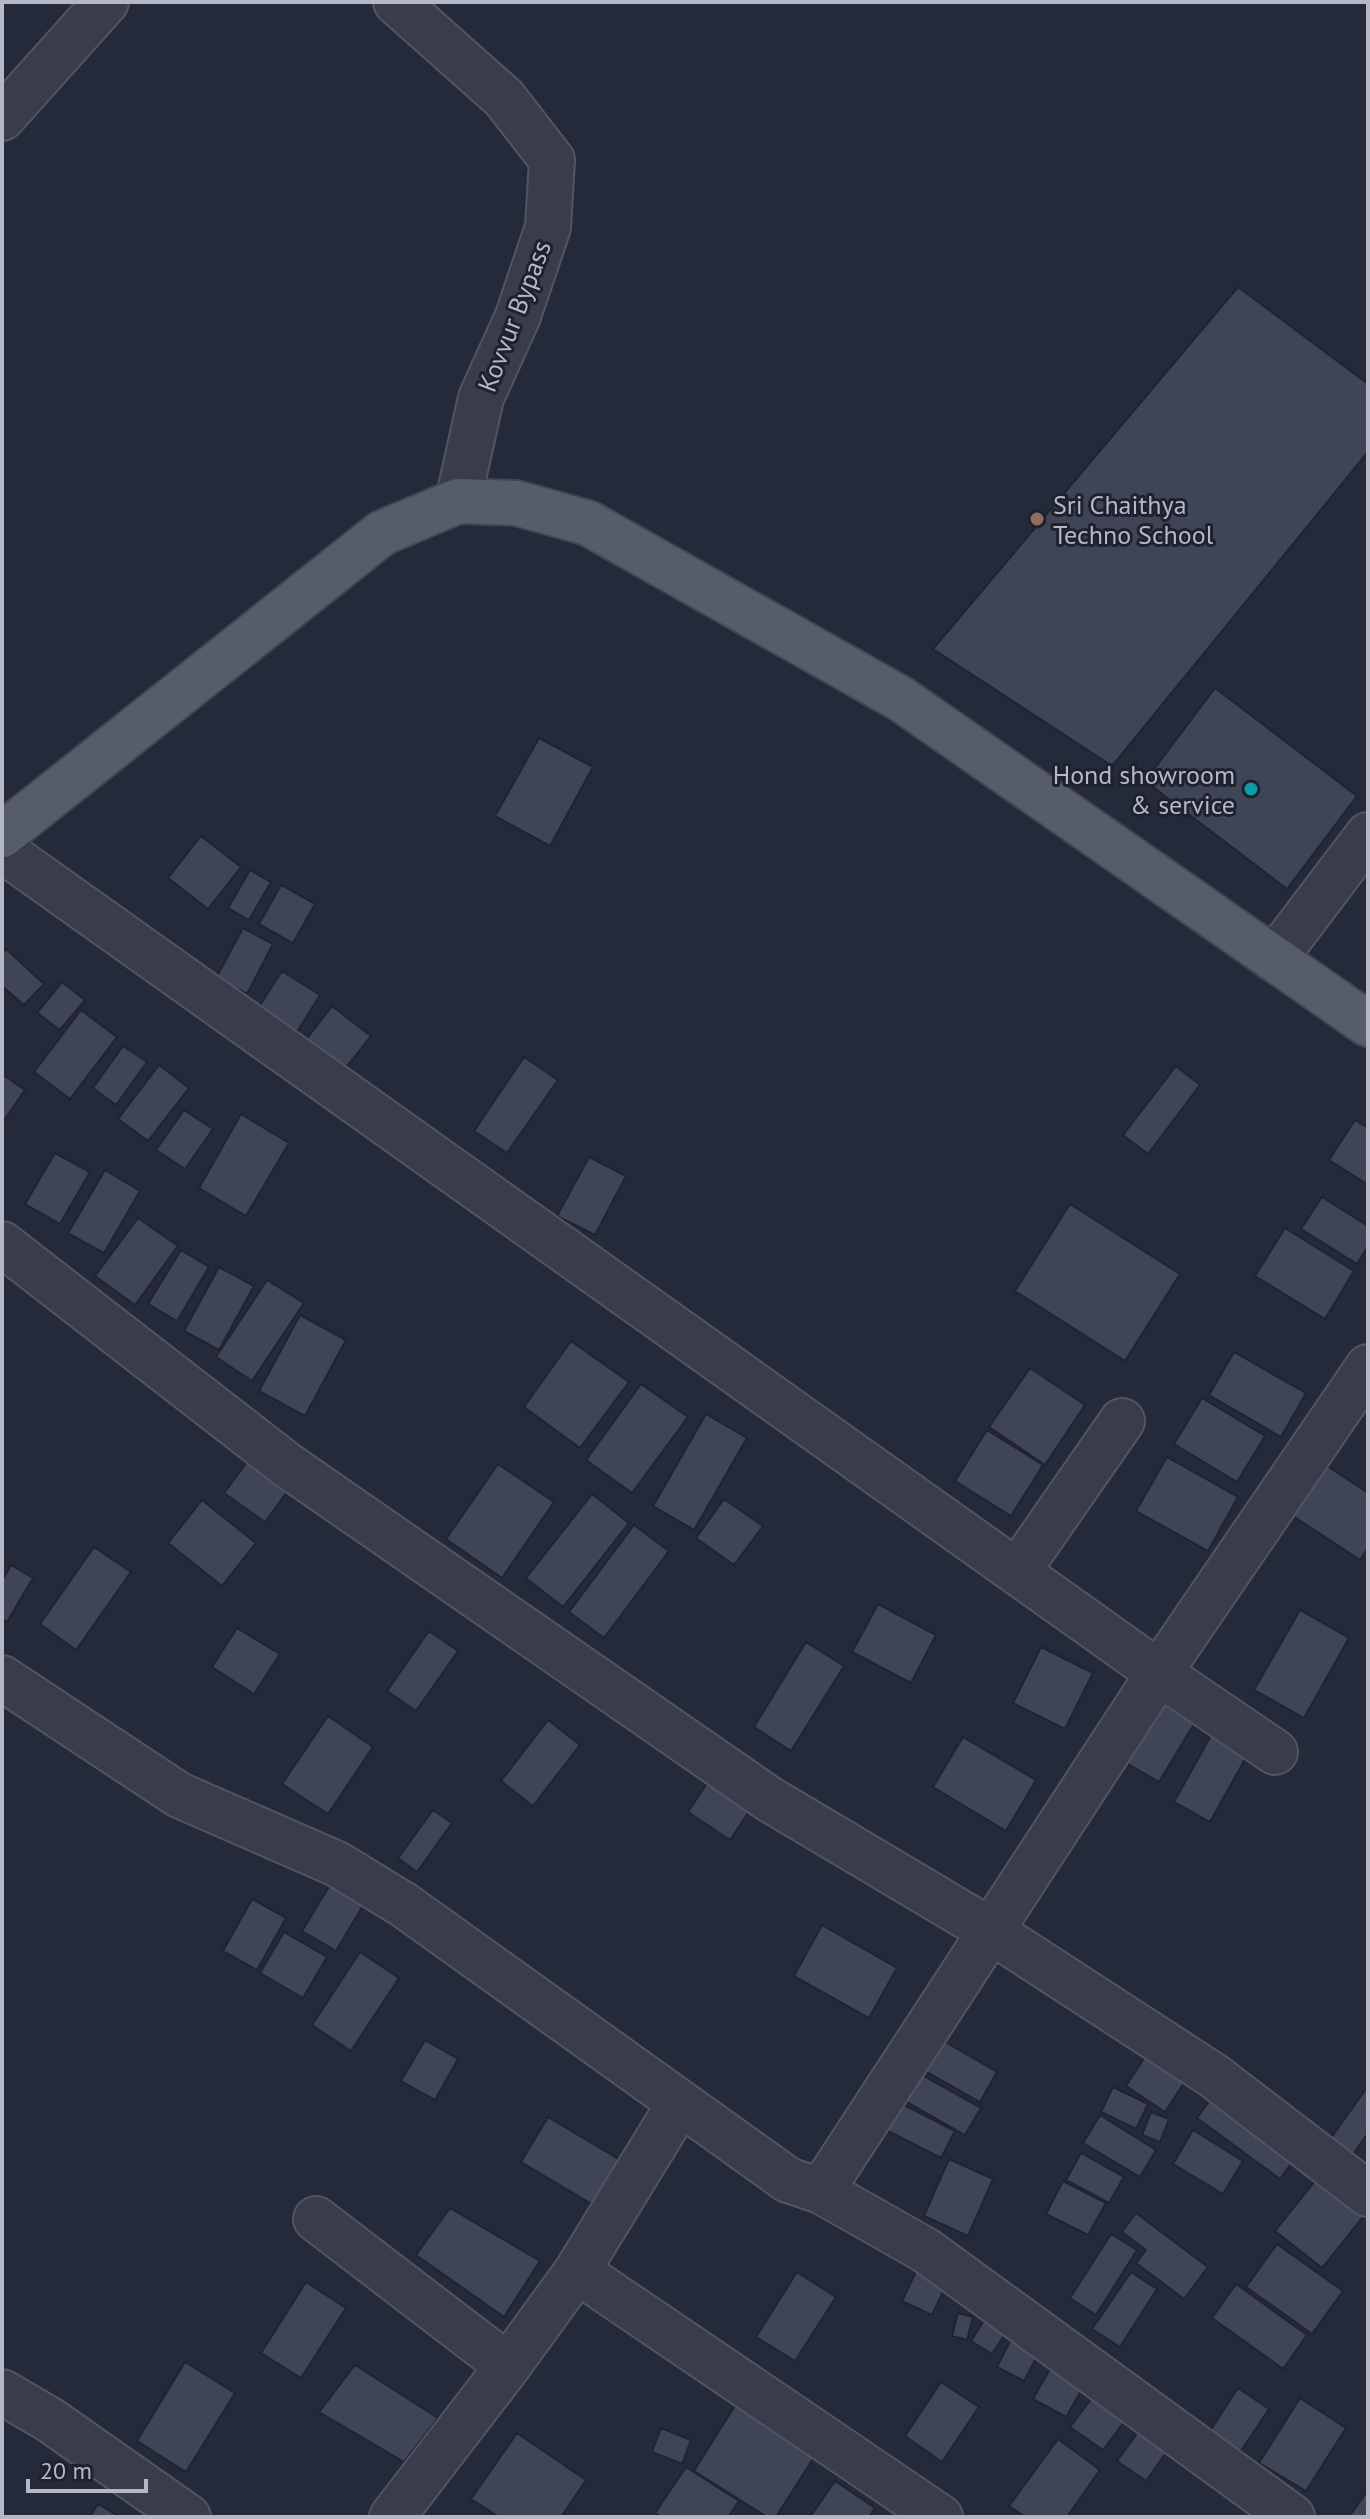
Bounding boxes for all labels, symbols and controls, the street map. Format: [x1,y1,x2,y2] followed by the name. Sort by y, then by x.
[470,236,558,396] street label: Kovvur Bypass
[1053,488,1214,551] place label: Sri Chaithya Techno School
[1028,510,1046,528] marker: Sri Chaithya Techno School
[1053,758,1235,821] place label: Hond showroom & service
[1242,780,1260,798] marker: Hond showroom & service
[28,2443,146,2493] scale bar
[40,2455,92,2486] text: 20 m

